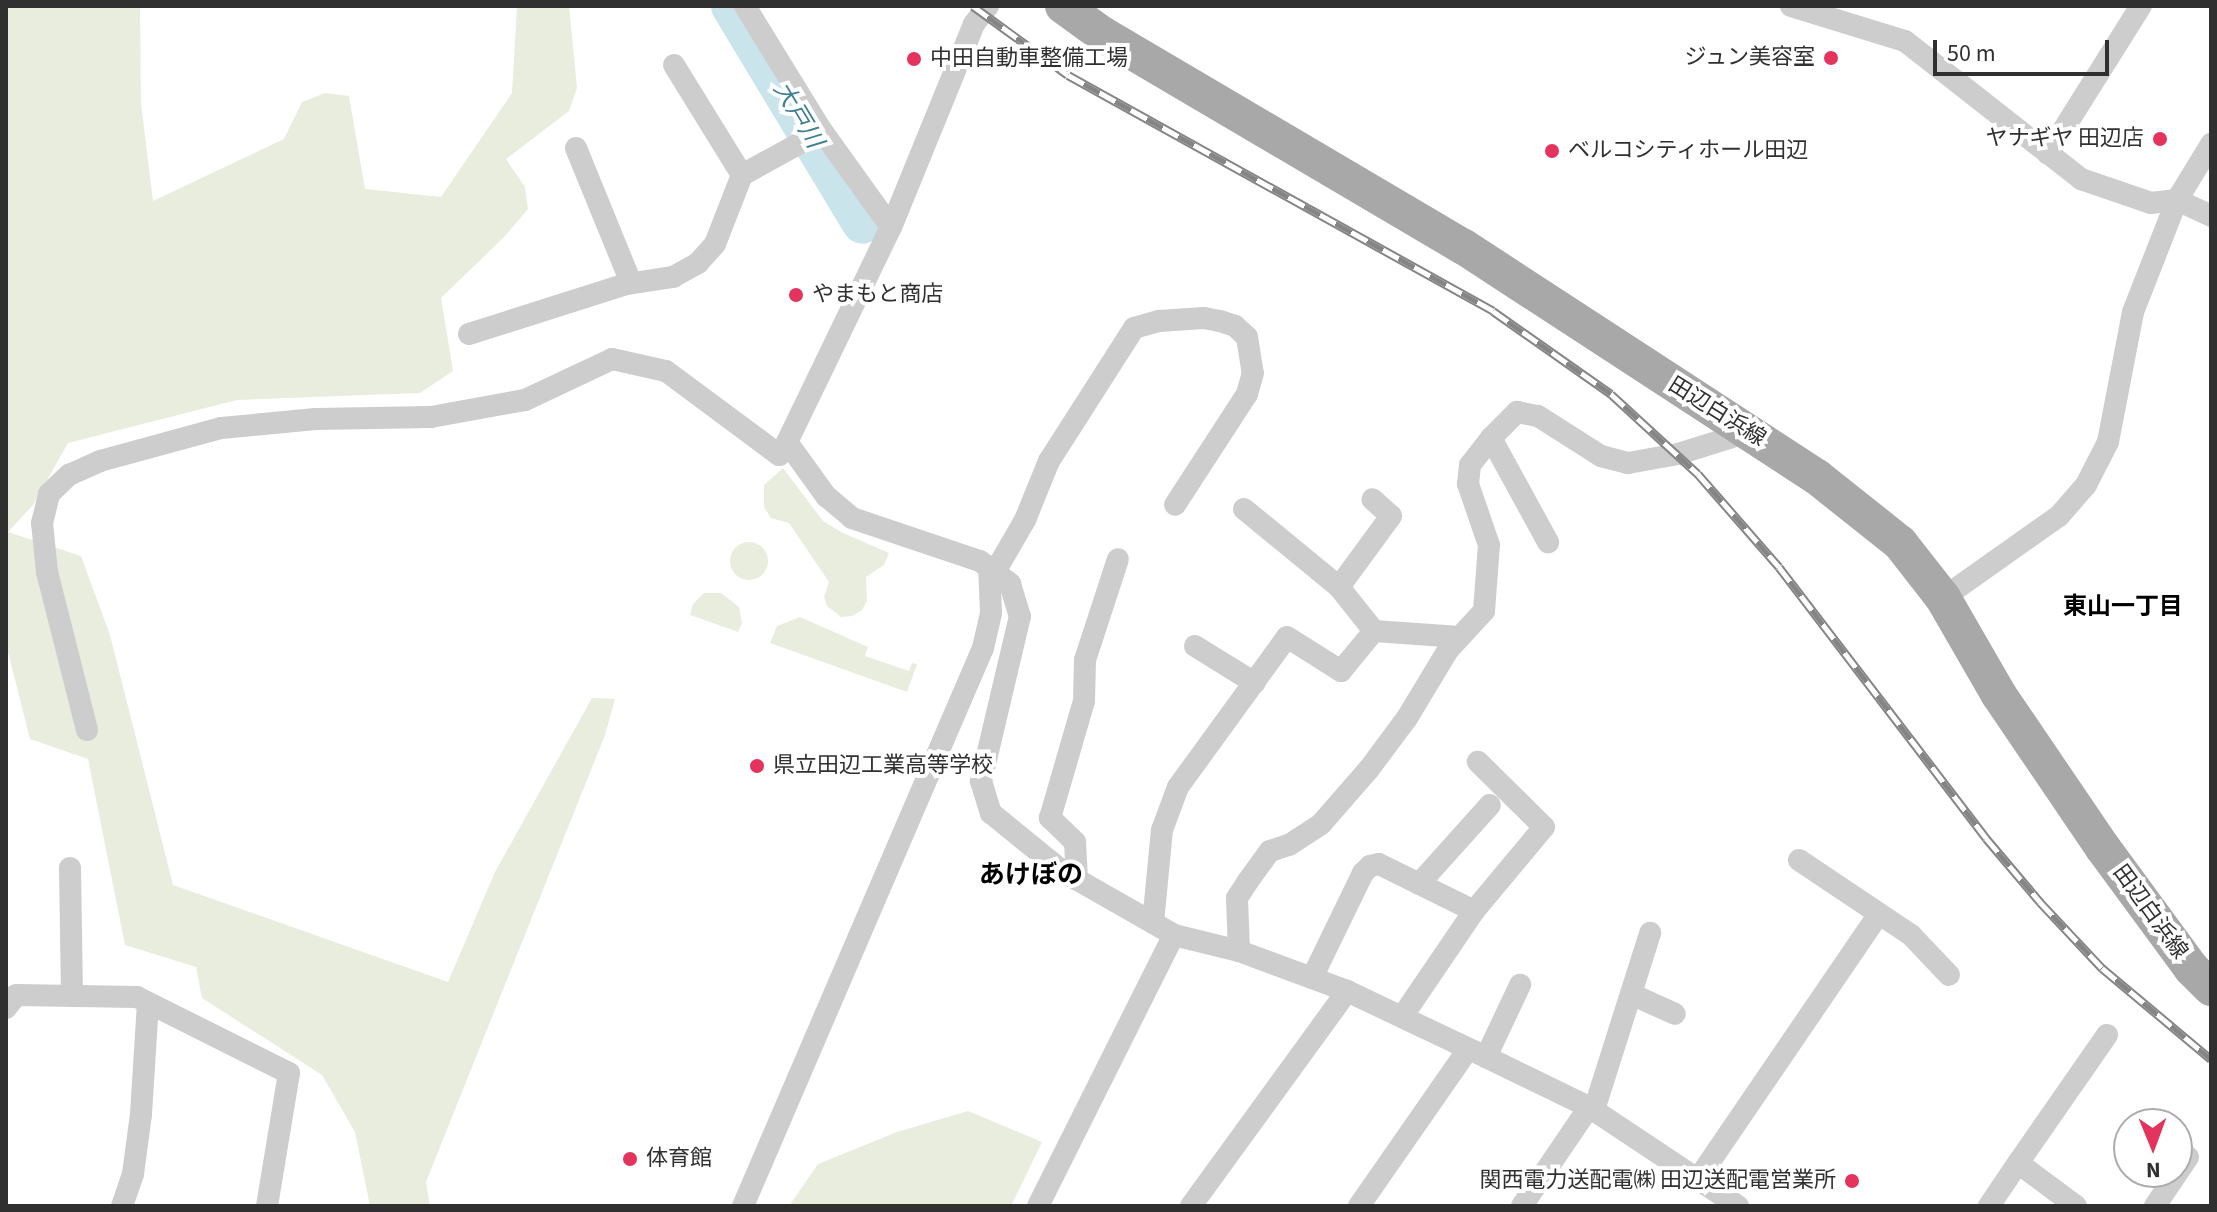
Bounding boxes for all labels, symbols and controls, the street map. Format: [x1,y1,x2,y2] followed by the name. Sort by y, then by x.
[1937,24,2113,74] scale bar
[1947,36,1996,71] text: 50 m
[1683,45,1815,71] place label: ジュン美容室
[930,46,1128,72] place label: 中田自動車整備工場
[1822,49,1840,67] marker: ジュン美容室
[905,50,923,68] marker: 中田自動車整備工場
[767,77,829,153] water label: 大戸川
[1986,126,2144,152] place label: ヤナギヤ 田辺店
[2151,130,2169,148] marker: ヤナギヤ 田辺店
[1568,138,1810,164] place label: ベルコシティホール田辺
[1543,142,1561,160] marker: ベルコシティホール田辺
[812,282,944,308] place label: やまもと商店
[787,286,805,304] marker: やまもと商店
[1663,372,1771,452] street label: 田辺白浜線
[2063,593,2183,621] district label: 東山一丁目
[773,753,993,779] place label: 県立田辺工業高等学校
[748,757,766,775] marker: 県立田辺工業高等学校
[979,859,1083,891] district label: あけぼの
[2107,860,2193,964] street label: 田辺白浜線
[2113,1108,2193,1188] north arrow
[646,1146,712,1172] place label: 体育館
[621,1150,639,1168] marker: 体育館
[2146,1154,2161,1186] text: N
[1480,1168,1836,1194] place label: 関西電力送配電㈱ 田辺送配電営業所
[1843,1172,1861,1190] marker: 関西電力送配電㈱ 田辺送配電営業所

